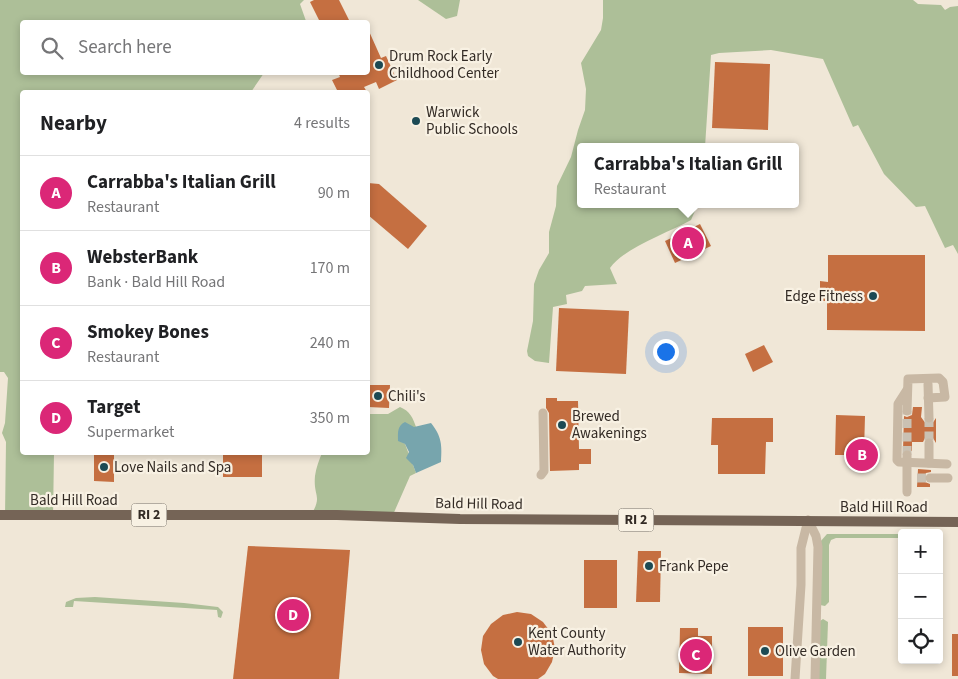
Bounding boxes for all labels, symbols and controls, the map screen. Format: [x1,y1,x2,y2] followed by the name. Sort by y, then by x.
[20,20,370,75] search box
[38,34,66,62] icon: search
[78,34,172,61] text: Search here
[389,46,500,84] place label: Drum Rock Early Childhood Center
[373,59,385,71] marker: Drum Rock Early Childhood Center
[426,102,518,140] place label: Warwick Public Schools
[40,108,107,138] text: Nearby
[294,112,350,134] text: 4 results
[410,115,422,127] marker: Warwick Public Schools
[577,143,799,208] popup
[594,151,782,178] text: Carrabba's Italian Grill
[87,169,276,196] text: Carrabba's Italian Grill
[594,178,666,200] text: Restaurant
[51,182,61,204] text: A
[318,182,350,204] text: 90 m
[87,196,160,218] text: Restaurant
[672,224,704,262] pin: A
[87,244,198,271] text: WebsterBank
[51,257,61,279] text: B
[310,257,350,279] text: 170 m
[87,271,225,293] text: Bank · Bald Hill Road
[785,286,863,307] place label: Edge Fitness
[867,290,879,302] marker: Edge Fitness
[87,319,209,346] text: Smokey Bones
[51,332,61,354] text: C
[310,332,350,354] text: 240 m
[653,339,679,365] your location
[87,346,160,368] text: Restaurant
[388,386,426,407] place label: Chili's
[372,390,384,402] marker: Chili's
[87,394,140,421] text: Target
[572,406,647,444] place label: Brewed Awakenings
[51,407,61,429] text: D
[310,407,350,429] text: 350 m
[556,419,568,431] marker: Brewed Awakenings
[87,421,174,443] text: Supermarket
[846,436,878,474] pin: B
[114,457,231,478] place label: Love Nails and Spa
[98,461,110,473] marker: Love Nails and Spa
[30,490,118,511] street label: Bald Hill Road
[435,493,523,515] street label: Bald Hill Road
[840,497,928,518] street label: Bald Hill Road
[132,504,166,526] road number: RI 2
[618,508,654,532] road number: RI 2
[898,529,943,664] map controls
[898,529,943,574] button: +
[659,556,729,577] place label: Frank Pepe
[643,560,655,572] marker: Frank Pepe
[898,574,943,619] button: −
[277,596,309,634] pin: D
[898,619,943,664] button: locate
[528,623,626,661] place label: Kent County Water Authority
[512,636,524,648] marker: Kent County Water Authority
[680,636,712,674] pin: C
[775,641,856,662] place label: Olive Garden
[759,645,771,657] marker: Olive Garden

